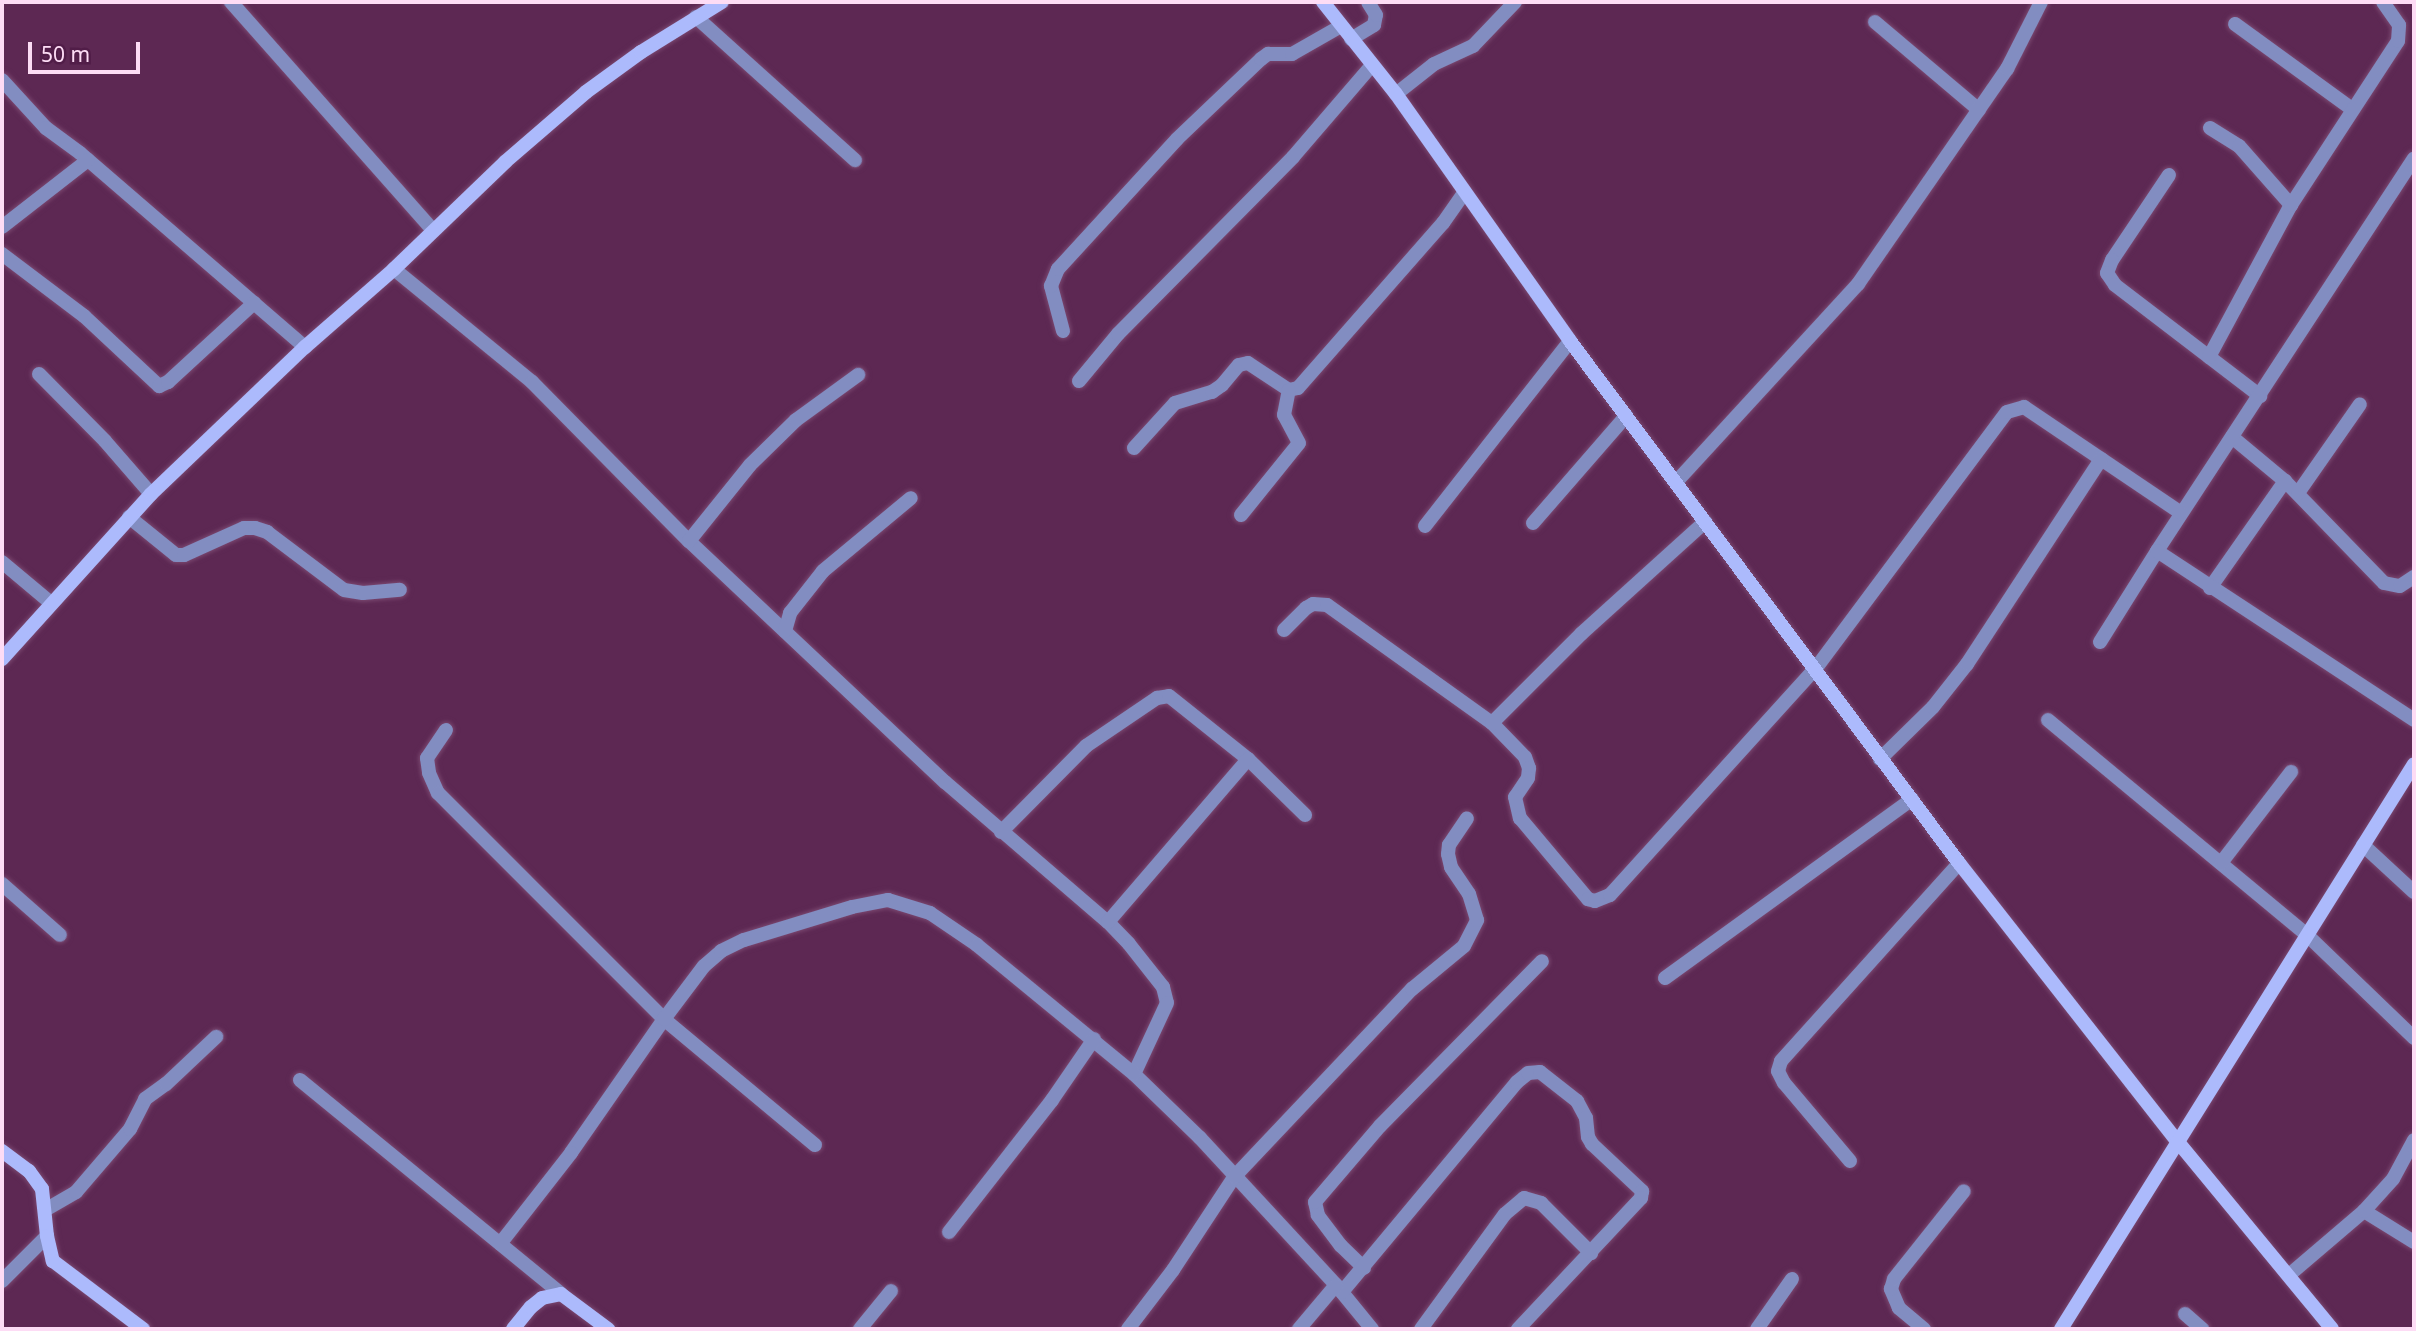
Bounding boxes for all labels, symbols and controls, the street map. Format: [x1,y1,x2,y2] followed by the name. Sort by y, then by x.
[32,28,144,72] scale bar
[41,40,90,68] text: 50 m

